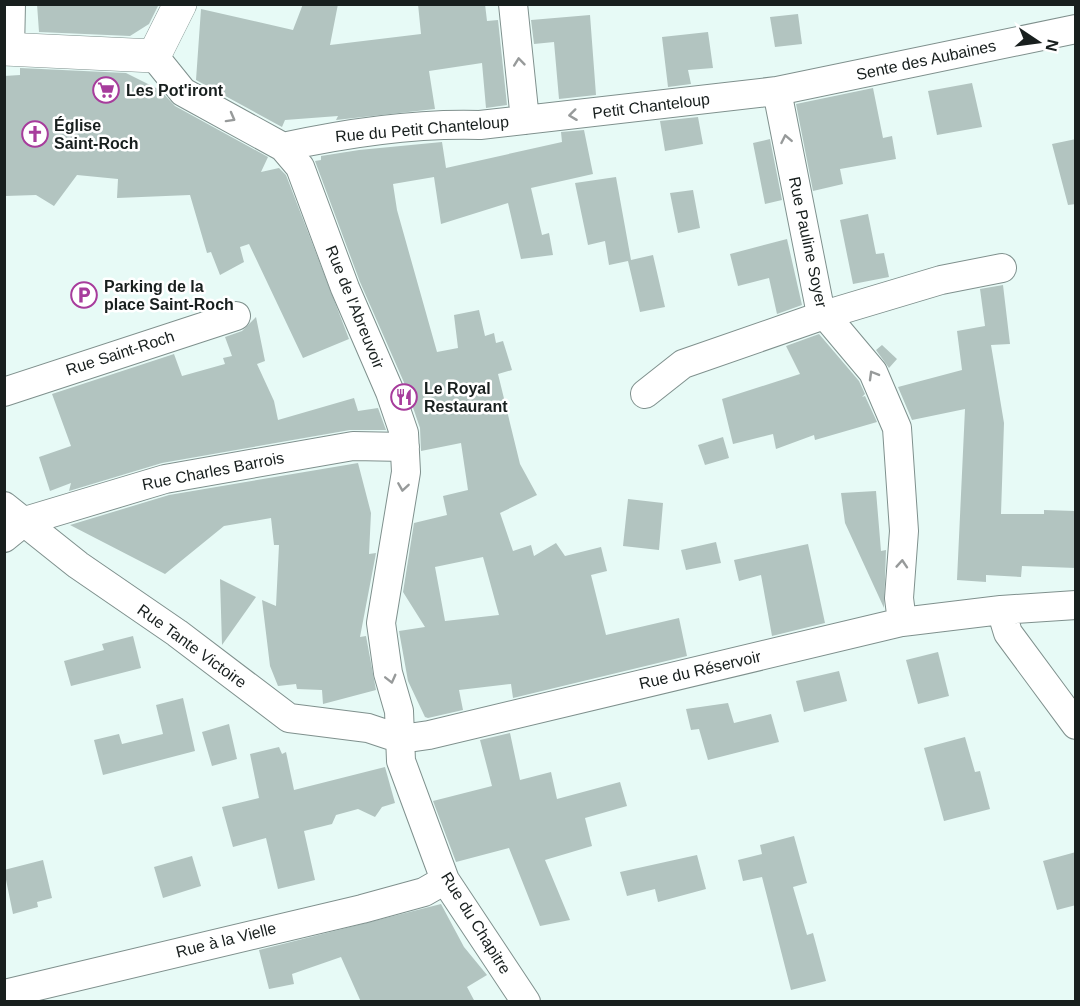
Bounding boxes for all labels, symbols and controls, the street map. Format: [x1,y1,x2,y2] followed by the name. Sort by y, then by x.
[1008,12,1068,72] north arrow
[855,37,997,83] street label: Sente des Aubaines
[1043,38,1062,53] text: N
[513,58,526,67] one-way arrow
[91,75,121,105] supermarket icon: Les Pot'iront
[126,82,224,99] place label: Les Pot'iront
[591,90,711,122] street label: Petit Chanteloup
[568,108,577,121] one-way arrow
[224,111,235,122] one-way arrow
[334,113,510,145] street label: Rue du Petit Chanteloup
[54,116,138,152] place label: Église Saint-Roch
[20,119,50,149] church icon: Église Saint-Roch
[780,134,793,144] one-way arrow
[786,175,830,310] street label: Rue Pauline Soyer
[323,243,388,372] street label: Rue de l'Abreuvoir
[104,278,234,313] place label: Parking de la place Saint-Roch
[69,280,99,310] parking icon: Parking de la place Saint-Roch
[64,327,176,379] street label: Rue Saint-Roch
[869,371,880,381] one-way arrow
[424,380,508,415] place label: Le Royal Restaurant
[389,382,419,412] restaurant icon: Le Royal Restaurant
[141,449,285,493] street label: Rue Charles Barrois
[397,482,410,492] one-way arrow
[895,560,908,569] one-way arrow
[134,601,250,691] street label: Rue Tante Victoire
[637,648,763,692] street label: Rue du Réservoir
[383,674,396,684] one-way arrow
[438,869,514,977] street label: Rue du Chapitre
[174,919,278,961] street label: Rue à la Vielle

